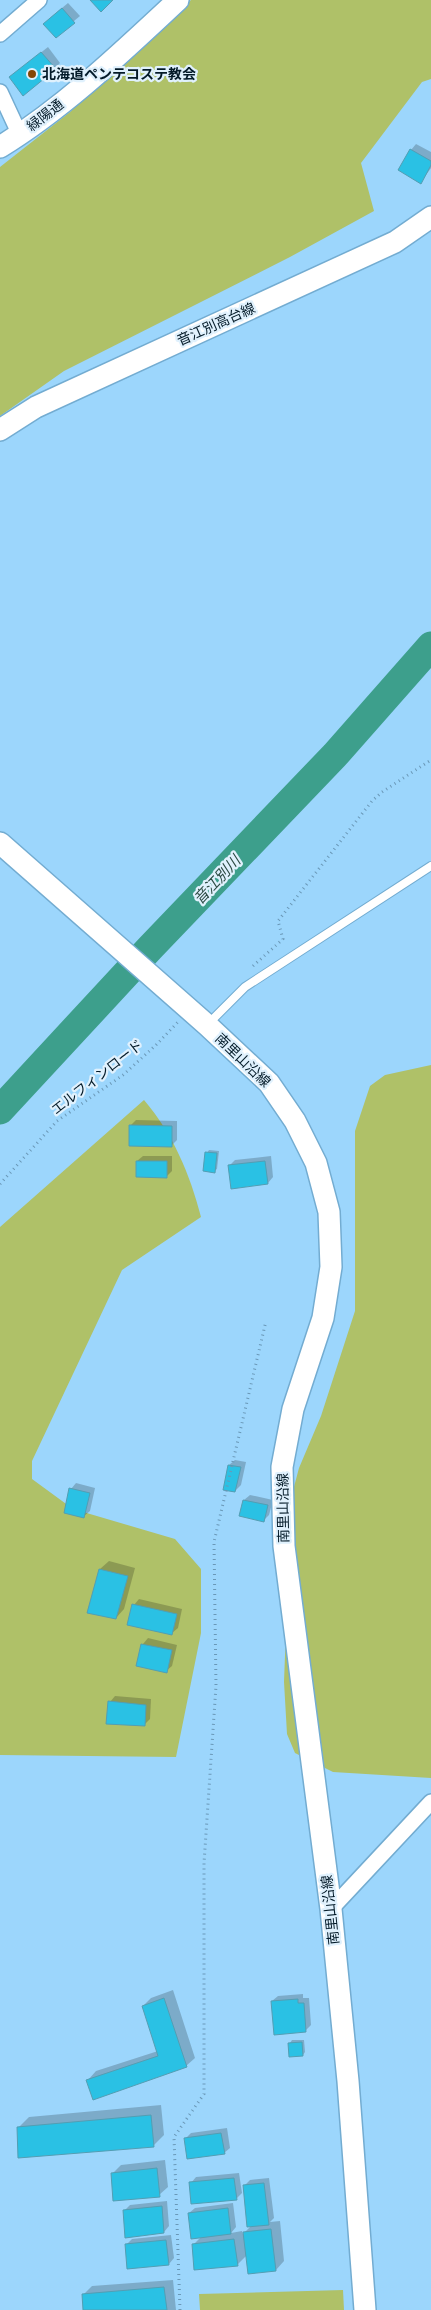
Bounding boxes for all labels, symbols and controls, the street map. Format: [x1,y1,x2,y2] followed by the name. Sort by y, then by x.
[42,63,196,84] place label: 北海道ペンテコステ教会
[26,68,38,80] marker: 北海道ペンテコステ教会
[22,93,68,136] street label: 緑陽通
[173,297,258,350] street label: 音江別高台線
[188,848,247,909] water label: 音江別川
[211,1028,276,1092] street label: 南里山沿線
[46,1034,147,1119] street label: エルフィンロード
[271,1473,294,1543] street label: 南里山沿線
[315,1874,344,1946] street label: 南里山沿線

